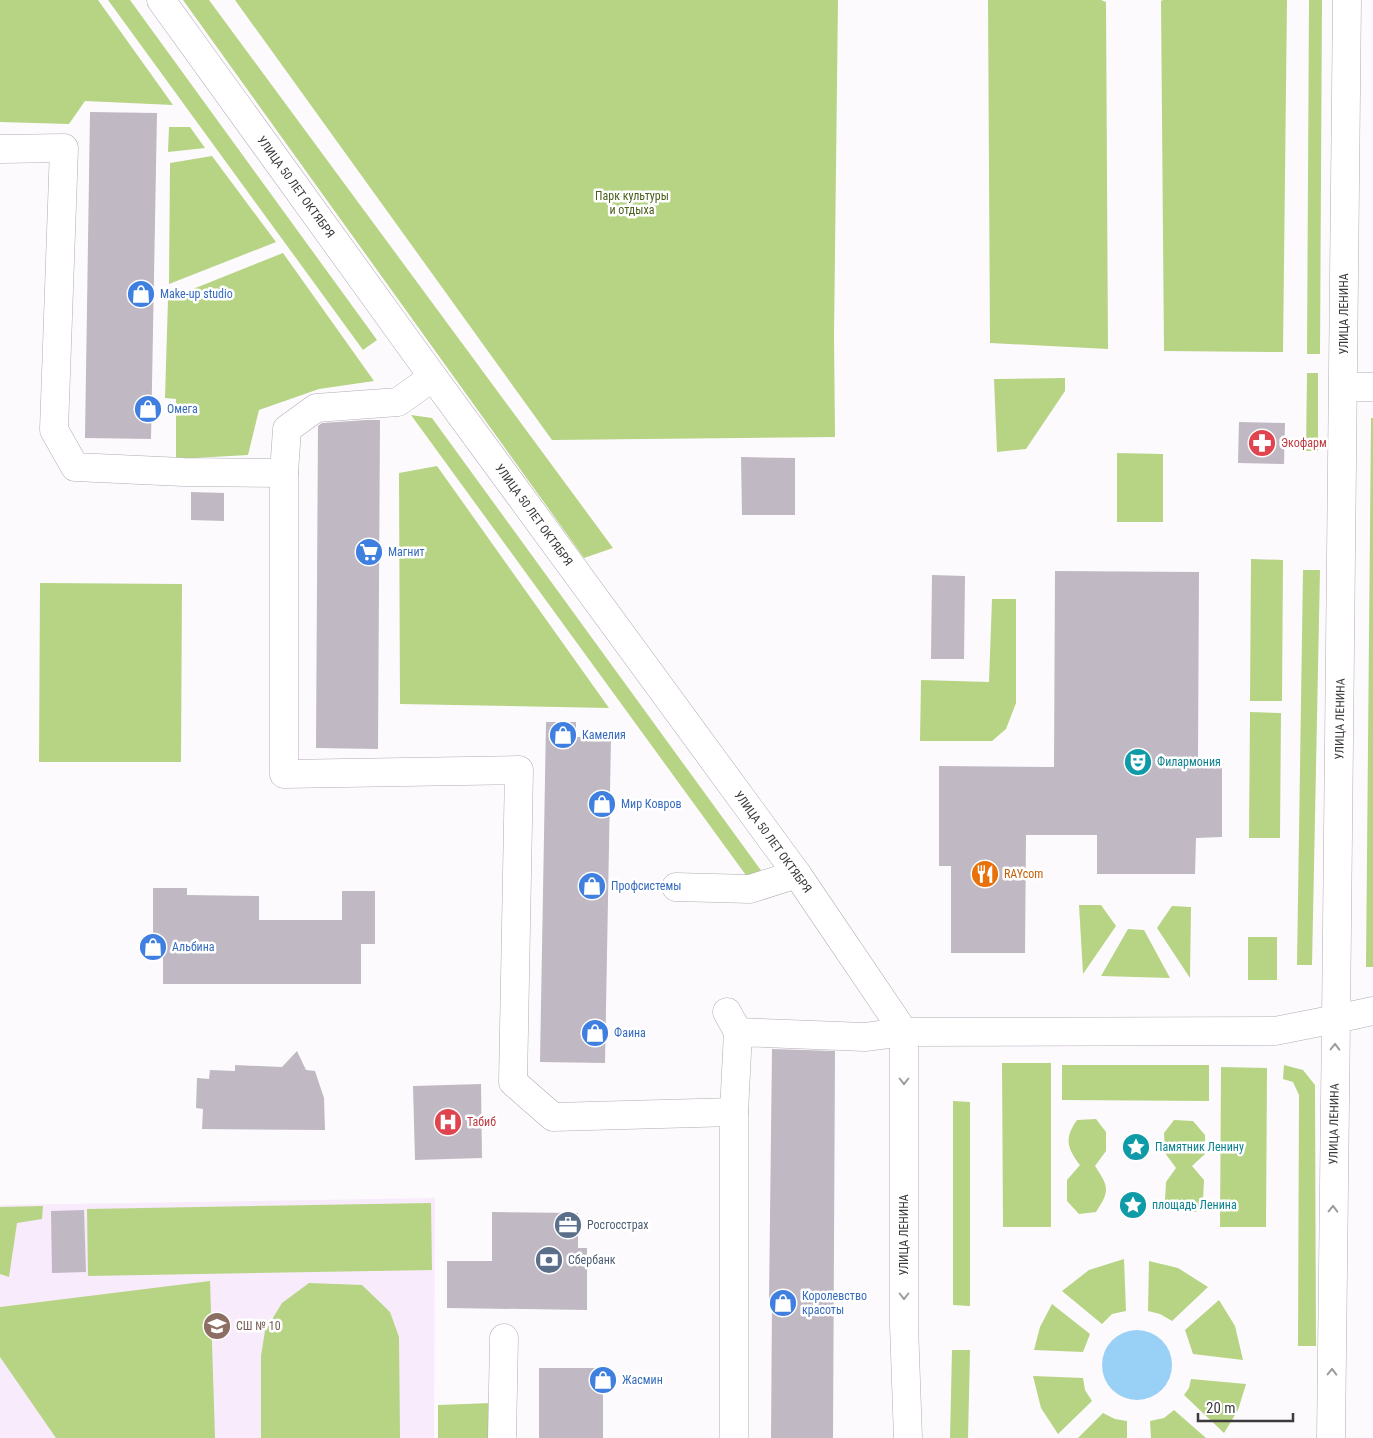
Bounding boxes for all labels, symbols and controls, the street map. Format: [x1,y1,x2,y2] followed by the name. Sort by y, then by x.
[254,133,338,241] street label: УЛИЦА 50 ЛЕТ ОКТЯБРЯ
[595,189,669,217] park label: Парк культуры и отдыха
[1337,273,1351,355] street label: УЛИЦА ЛЕНИНА
[126,279,156,309] shop icon: Make-up studio
[160,287,233,301] place label: Make-up studio
[133,394,163,424] shop icon: Омега
[167,402,198,416] place label: Омега
[1247,428,1277,458] pharmacy icon: Экофарм
[1281,436,1327,450] place label: Экофарм
[492,461,576,569] street label: УЛИЦА 50 ЛЕТ ОКТЯБРЯ
[354,537,384,567] supermarket icon: Магнит
[388,545,425,559] place label: Магнит
[1332,678,1348,760] street label: УЛИЦА ЛЕНИНА
[548,720,578,750] shop icon: Камелия
[582,728,626,742] place label: Камелия
[1123,747,1153,777] theatre icon: Филармония
[1157,755,1221,769] place label: Филармония
[731,788,815,896] street label: УЛИЦА 50 ЛЕТ ОКТЯБРЯ
[587,789,617,819] shop icon: Мир Ковров
[621,797,681,811] place label: Мир Ковров
[970,859,1000,889] restaurant icon: RAYcom
[1004,867,1043,881] place label: RAYcom
[577,871,607,901] shop icon: Профсистемы
[611,879,681,893] place label: Профсистемы
[138,932,168,962] shop icon: Альбина
[172,940,215,954] place label: Альбина
[580,1018,610,1048] shop icon: Фаина
[614,1026,646,1040] place label: Фаина
[1330,1043,1340,1050] one-way arrow
[899,1077,909,1085] one-way arrow
[1326,1083,1342,1165] street label: УЛИЦА ЛЕНИНА
[433,1107,463,1137] hospital icon: Табиб
[467,1115,496,1129] place label: Табиб
[1121,1132,1151,1162] place icon: Памятник Ленину
[1155,1140,1244,1154] place label: Памятник Ленину
[1118,1190,1148,1220] place icon: площадь Ленина
[897,1194,911,1276] street label: УЛИЦА ЛЕНИНА
[1152,1198,1237,1212] place label: площадь Ленина
[1328,1205,1339,1213] one-way arrow
[553,1210,583,1240] office icon: Росгосстрах
[587,1218,649,1232] place label: Росгосстрах
[534,1245,564,1275] bank icon: Сбербанк
[568,1253,616,1267] place label: Сбербанк
[768,1288,798,1318] shop icon: Королевство красоты
[802,1289,867,1317] place label: Королевство красоты
[899,1292,909,1300] one-way arrow
[202,1311,232,1341] school or university icon: СШ № 10
[236,1319,281,1333] place label: СШ № 10
[588,1365,618,1395] shop icon: Жасмин
[1327,1368,1337,1376] one-way arrow
[622,1373,663,1387] place label: Жасмин
[1198,1390,1293,1422] scale bar
[1206,1399,1236,1417] text: 20 m

